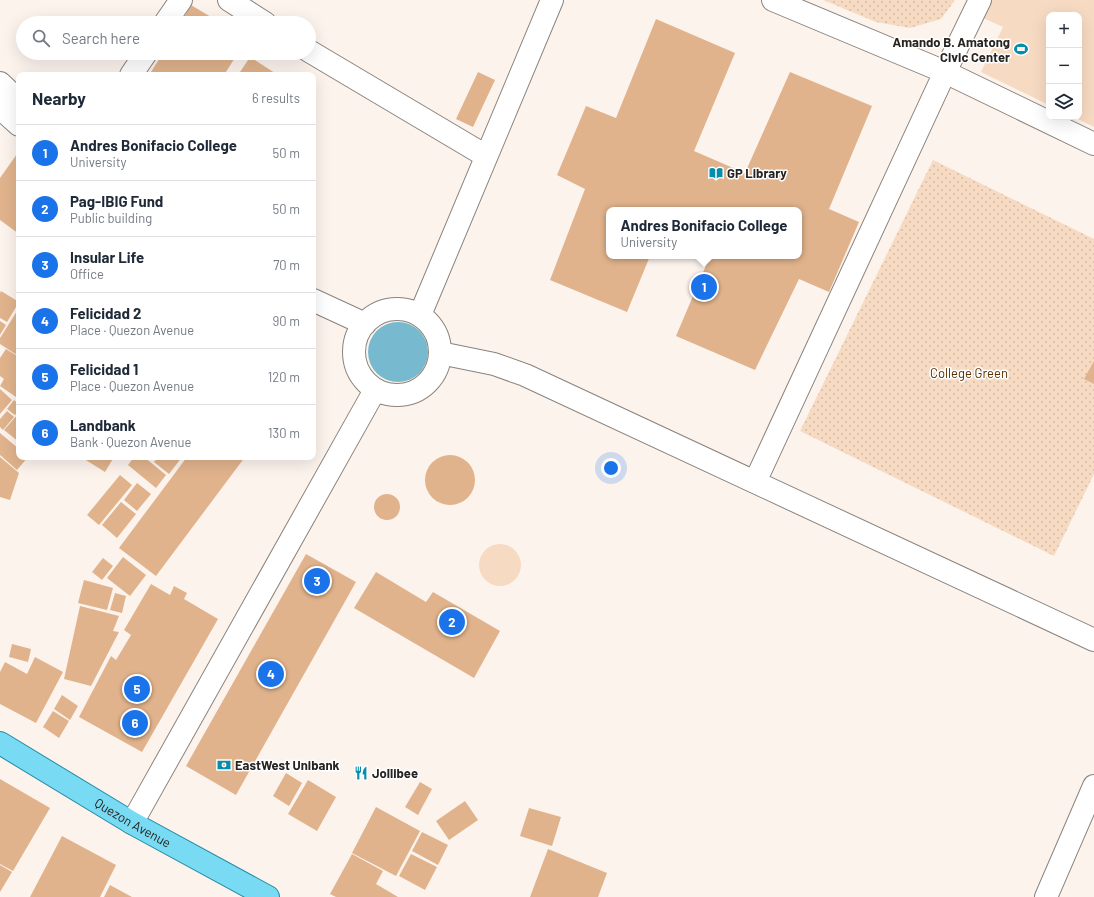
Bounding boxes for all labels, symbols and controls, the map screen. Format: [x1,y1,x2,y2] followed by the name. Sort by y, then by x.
[1046,12,1082,120] map controls
[1046,12,1082,48] button: +
[16,16,316,60] search box
[30,27,52,49] icon: search
[62,29,140,47] text: Search here
[892,34,1010,65] place label: Amando B. Amatong Civic Center
[1013,41,1029,57] sports icon: Amando B. Amatong Civic Center
[1046,48,1082,84] button: −
[1046,84,1082,120] button: layers
[32,88,86,108] text: Nearby
[252,90,300,106] text: 6 results
[70,136,237,154] text: Andres Bonifacio College
[43,145,47,161] text: 1
[273,145,300,161] text: 50 m
[70,154,127,170] text: University
[708,165,724,181] library icon: GP Library
[727,165,787,181] place label: GP Library
[70,192,163,210] text: Pag-IBIG Fund
[41,201,49,217] text: 2
[273,201,300,217] text: 50 m
[606,207,802,259] popup
[70,210,152,226] text: Public building
[621,216,787,234] text: Andres Bonifacio College
[621,234,677,250] text: University
[70,248,144,266] text: Insular Life
[41,257,49,273] text: 3
[273,257,300,273] text: 70 m
[70,266,104,282] text: Office
[691,272,717,302] pin: 1
[70,304,141,322] text: Felicidad 2
[41,313,49,329] text: 4
[273,313,300,329] text: 90 m
[70,322,194,338] text: Place · Quezon Avenue
[70,360,138,378] text: Felicidad 1
[930,365,1008,381] park label: College Green
[41,369,49,385] text: 5
[268,369,300,385] text: 120 m
[70,378,194,394] text: Place · Quezon Avenue
[70,416,136,434] text: Landbank
[42,425,48,441] text: 6
[268,425,300,441] text: 130 m
[70,434,191,450] text: Bank · Quezon Avenue
[601,458,621,478] your location
[304,566,330,596] pin: 3
[439,607,465,637] pin: 2
[258,659,284,689] pin: 4
[124,674,150,704] pin: 5
[122,708,148,738] pin: 6
[216,757,232,773] bank icon: EastWest Unibank
[235,757,339,773] place label: EastWest Unibank
[353,765,369,781] restaurant icon: Jollibee
[372,765,418,781] place label: Jollibee
[92,794,174,851] street label: Quezon Avenue

